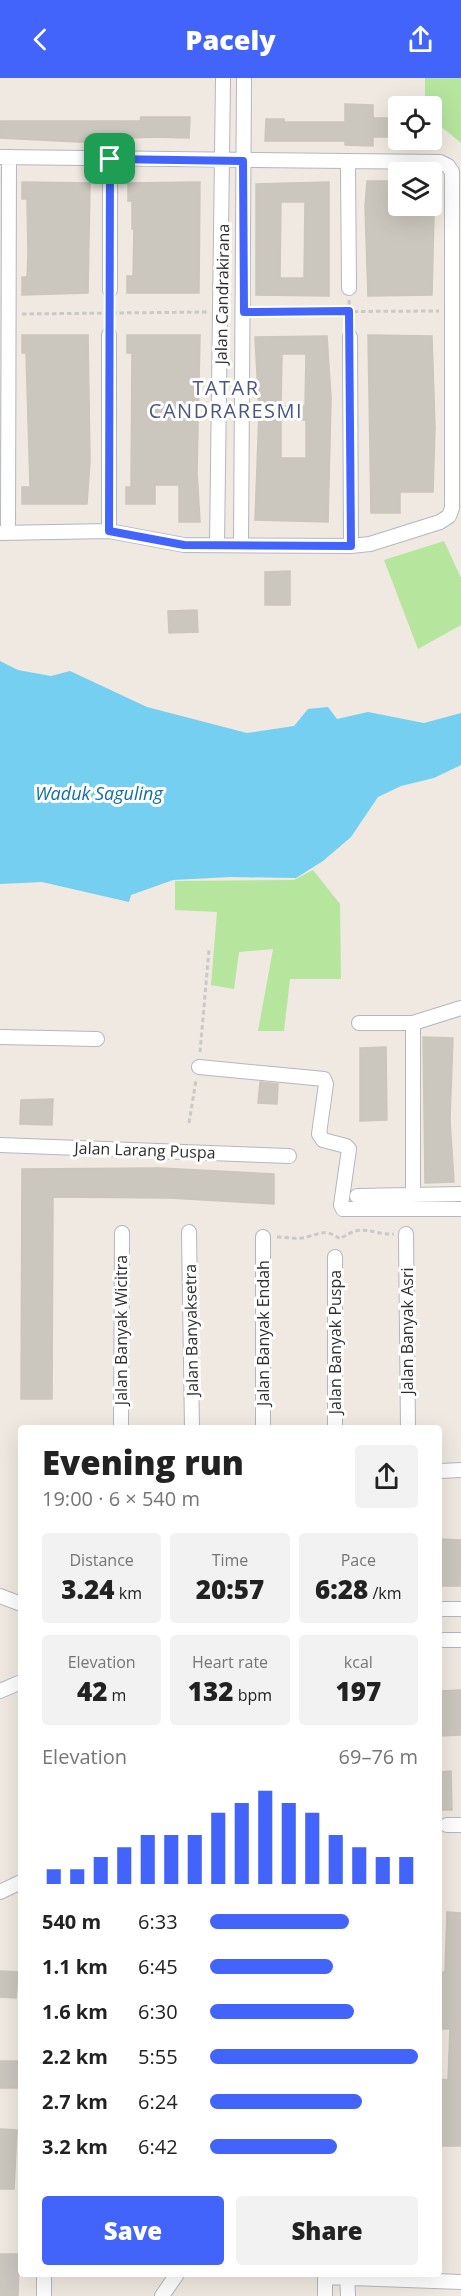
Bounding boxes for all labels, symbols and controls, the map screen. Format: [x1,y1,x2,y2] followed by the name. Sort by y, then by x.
[185,21,276,58] text: Pacely
[24,23,57,56] icon: back
[404,23,437,56] icon: share
[388,96,442,216] map controls
[388,96,442,150] button: locate
[84,133,135,184] pin
[93,142,126,175] icon: arrive
[388,162,442,216] button: layers
[210,223,234,367] street label: Jalan Candrakirana
[149,374,303,424] district label: TATAR CANDRARESMI
[35,781,163,805] water label: Waduk Saguling
[72,1136,216,1163] street label: Jalan Larang Puspa
[110,1255,132,1407] street label: Jalan Banyak Wicitra
[252,1260,274,1408] street label: Jalan Banyak Endah
[179,1264,203,1398] street label: Jalan Banyaksetra
[396,1268,418,1396] street label: Jalan Banyak Asri
[324,1270,346,1416] street label: Jalan Banyak Puspa
[42,1440,244,1485] text: Evening run
[355,1445,418,1508] button: share
[42,1485,200,1512] text: 19:00 · 6 × 540 m
[70,1549,134,1571] text: Distance
[212,1549,248,1571] text: Time
[341,1549,376,1571] text: Pace
[61,1571,115,1607] text: 3.24
[196,1571,264,1607] text: 20:57
[315,1571,368,1607] text: 6:28
[115,1582,142,1604] text: km
[368,1582,402,1604] text: /km
[68,1651,136,1673] text: Elevation
[192,1651,268,1673] text: Heart rate
[344,1651,373,1673] text: kcal
[77,1673,107,1709] text: 42
[188,1673,234,1709] text: 132
[335,1673,381,1709] text: 197
[107,1684,126,1706] text: m
[234,1684,272,1706] text: bpm
[42,1743,127,1770] text: Elevation
[339,1743,418,1770] text: 69–76 m
[42,1908,101,1935] text: 540 m
[138,1908,178,1935] text: 6:33
[42,1953,108,1980] text: 1.1 km
[138,1953,178,1980] text: 6:45
[42,1998,108,2025] text: 1.6 km
[138,1998,178,2025] text: 6:30
[42,2043,108,2070] text: 2.2 km
[138,2043,178,2070] text: 5:55
[42,2088,108,2115] text: 2.7 km
[138,2088,178,2115] text: 6:24
[42,2133,108,2160] text: 3.2 km
[138,2133,178,2160] text: 6:42
[42,2196,224,2265] button: Save
[236,2196,418,2265] button: Share

